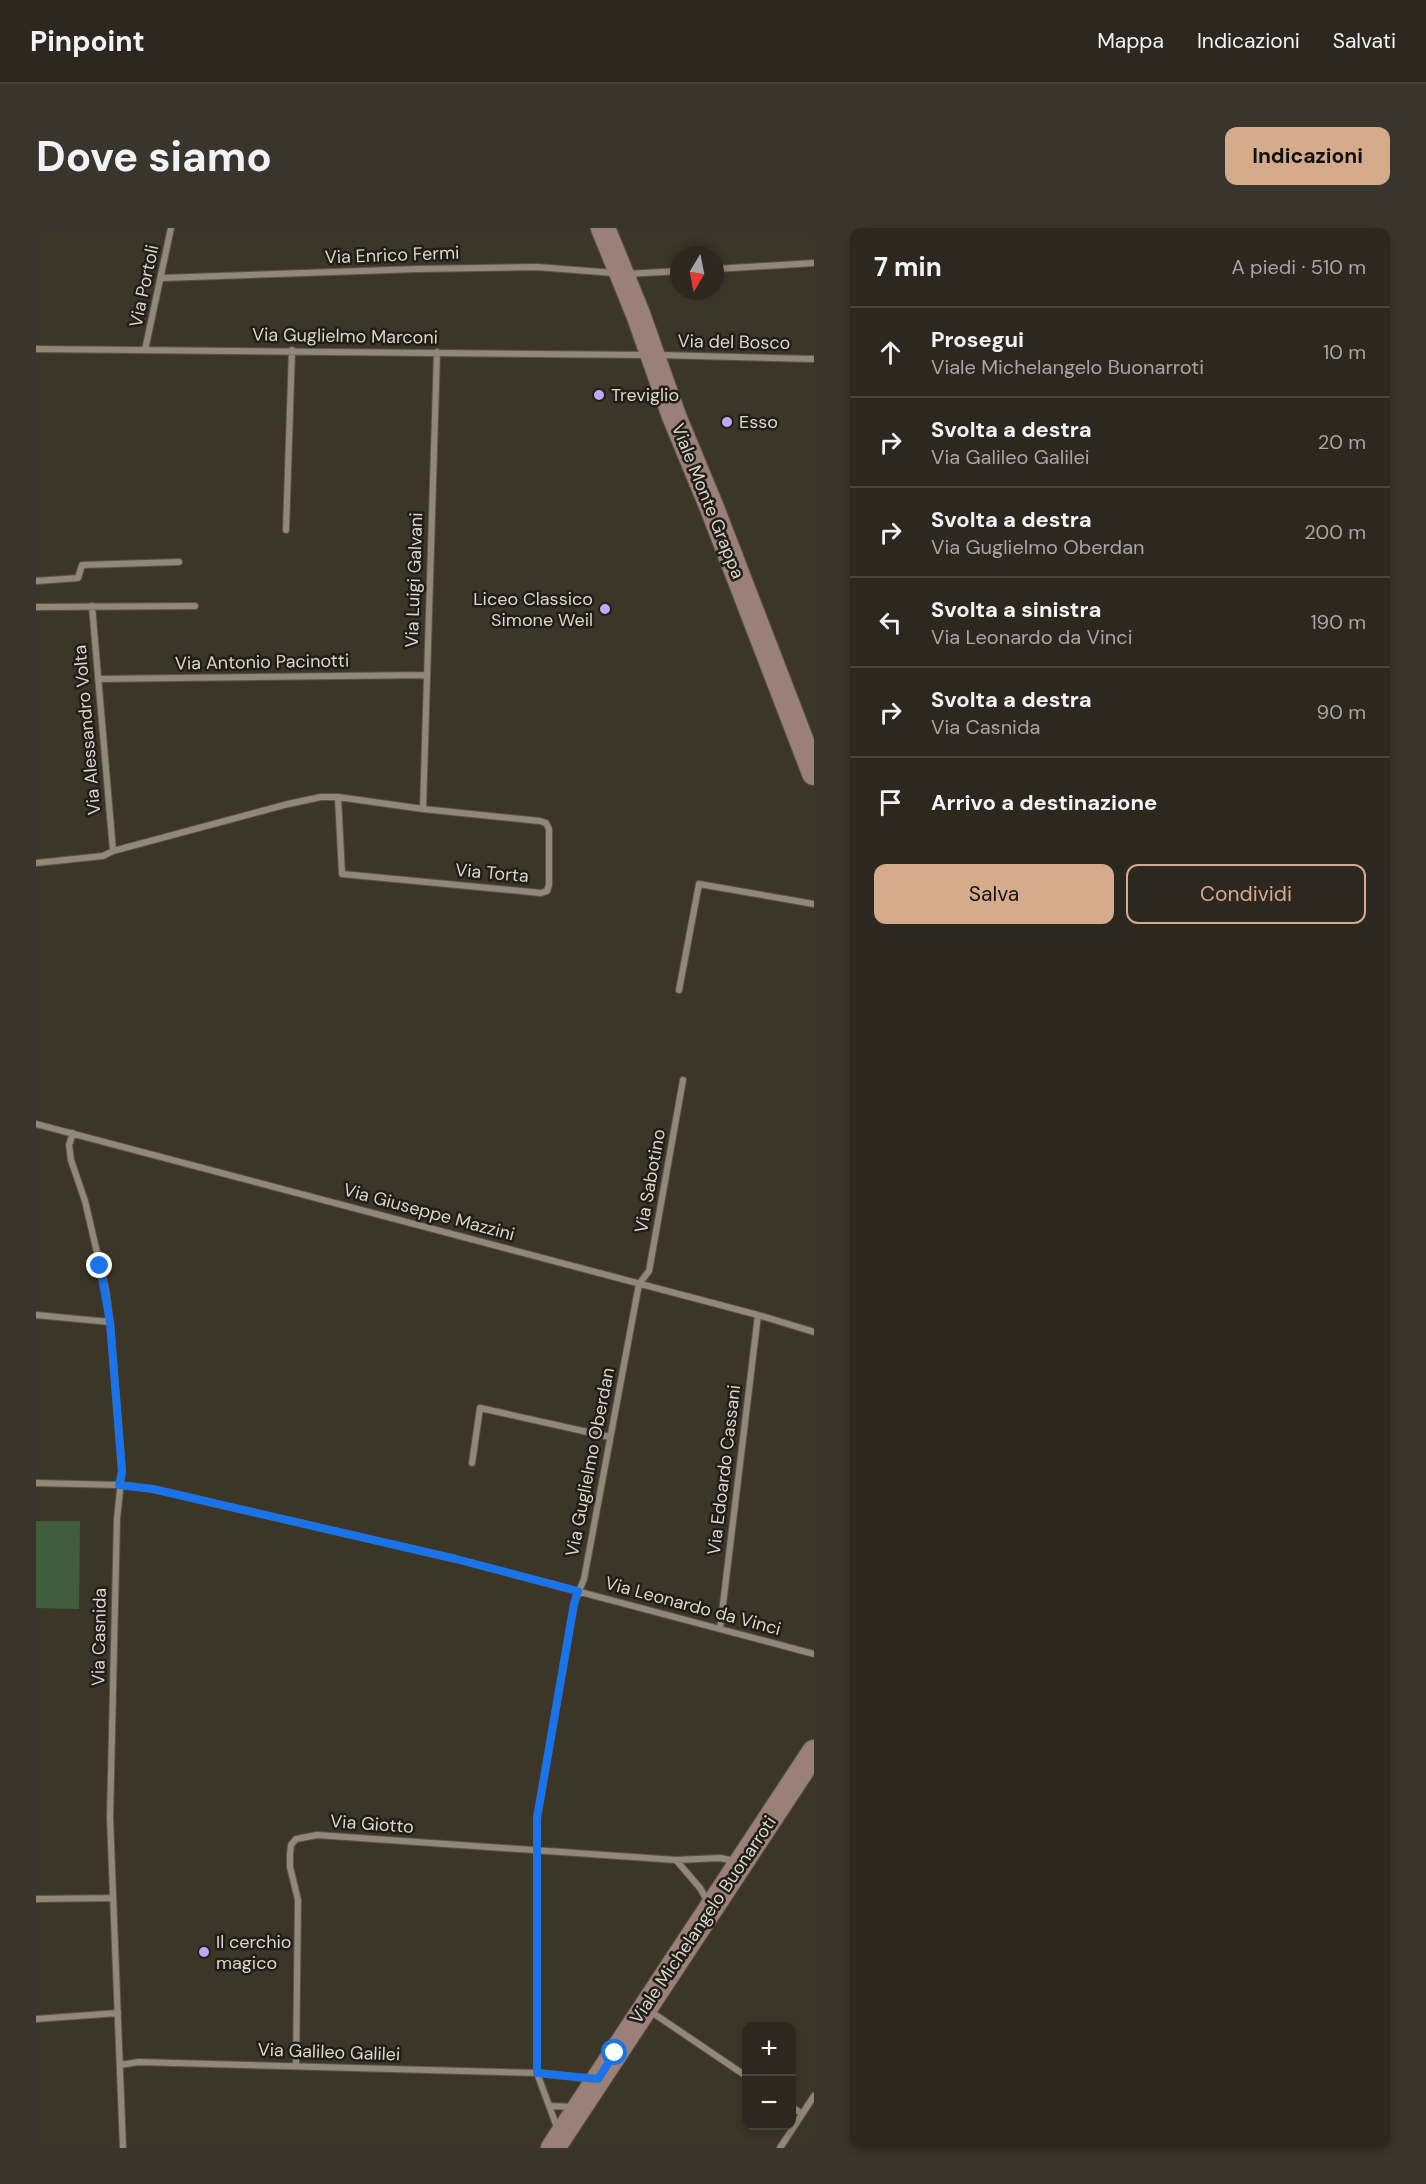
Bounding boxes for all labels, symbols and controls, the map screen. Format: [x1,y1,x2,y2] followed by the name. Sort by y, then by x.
[30,23,145,60] text: Pinpoint
[1097,27,1164,55] text: Mappa
[1197,27,1300,55] text: Indicazioni
[1333,27,1396,55] text: Salvati
[1225,127,1390,185] button: Indicazioni
[36,129,272,184] text: Dove siamo
[324,241,460,269] street label: Via Enrico Fermi
[124,242,164,330] street label: Via Portoli
[670,246,724,300] north arrow
[874,250,942,284] text: 7 min
[1232,254,1366,280] text: A piedi · 510 m
[252,322,438,350] street label: Via Guglielmo Marconi
[931,325,1024,354] text: Prosegui
[677,329,791,355] street label: Via del Bosco
[874,336,907,369] icon: ahead
[1323,339,1366,365] text: 10 m
[931,354,1204,380] text: Viale Michelangelo Buonarroti
[611,383,679,407] place label: Treviglio
[592,388,606,402] marker: Treviglio
[739,410,778,434] place label: Esso
[720,415,734,429] marker: Esso
[931,415,1092,444] text: Svolta a destra
[666,420,750,582] street label: Viale Monte Grappa
[874,426,907,459] icon: right
[1318,429,1366,455] text: 20 m
[931,444,1090,470] text: Via Galileo Galilei
[931,505,1092,534] text: Svolta a destra
[400,512,428,648] street label: Via Luigi Galvani
[874,516,907,549] icon: right
[1304,519,1366,545] text: 200 m
[931,534,1145,560] text: Via Guglielmo Oberdan
[473,587,593,632] place label: Liceo Classico Simone Weil
[931,595,1101,624] text: Svolta a sinistra
[598,602,612,616] marker: Liceo Classico Simone Weil
[874,606,907,639] icon: left
[1310,609,1366,635] text: 190 m
[931,624,1132,650] text: Via Leonardo da Vinci
[68,644,106,816] street label: Via Alessandro Volta
[175,648,349,676] street label: Via Antonio Pacinotti
[931,685,1092,714] text: Svolta a destra
[874,696,907,729] icon: right
[1317,699,1366,725] text: 90 m
[931,714,1040,740] text: Via Casnida
[874,786,907,819] icon: arrive
[931,788,1157,817] text: Arrivo a destinazione
[454,858,530,888] street label: Via Torta
[874,864,1114,924] button: Salva
[1126,864,1366,924] button: Condividi
[629,1127,671,1235] street label: Via Sabotino
[341,1178,517,1246] street label: Via Giuseppe Mazzini
[86,1252,112,1278] route end
[560,1365,620,1559] street label: Via Guglielmo Oberdan
[702,1384,746,1556] street label: Via Edoardo Cassani
[602,1571,784,1641] street label: Via Leonardo da Vinci
[86,1588,112,1686] street label: Via Casnida
[329,1809,415,1839] street label: Via Giotto
[624,1811,782,2029] street label: Viale Michelangelo Buonarroti
[216,1930,292,1975] place label: Il cerchio magico
[197,1945,211,1959] marker: Il cerchio magico
[742,2022,796,2130] map controls
[742,2022,796,2076] button: +
[257,2038,401,2066] street label: Via Galileo Galilei
[601,2039,627,2065] route start
[742,2076,796,2130] button: −

